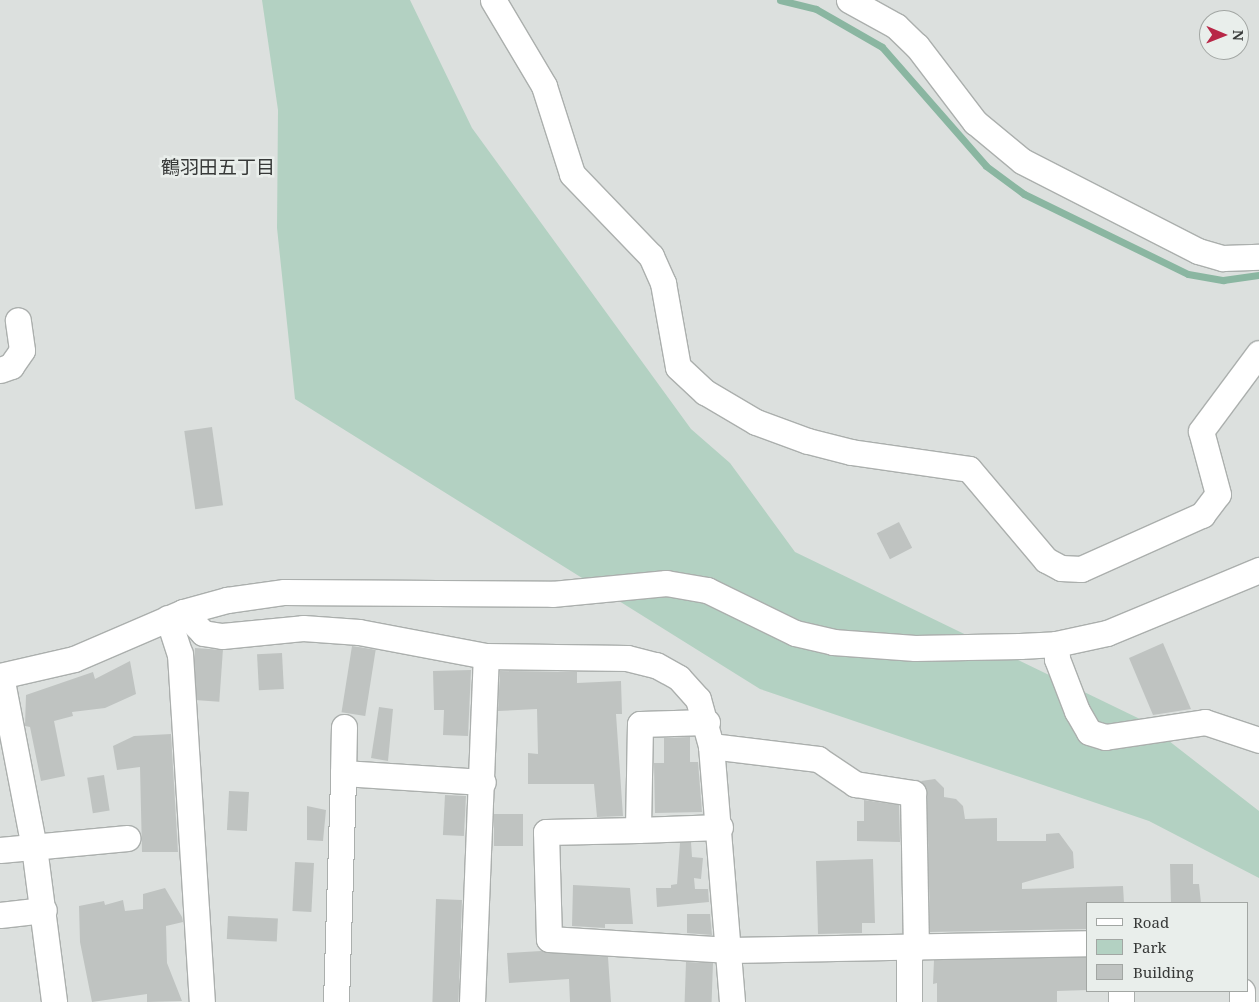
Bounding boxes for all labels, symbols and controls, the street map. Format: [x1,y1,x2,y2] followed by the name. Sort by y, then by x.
[1199,10,1249,60] north arrow
[1229,30,1248,41] text: N
[161,157,275,179] district label: 鶴羽田五丁目
[1086,902,1249,992] legend
[1133,912,1169,932] text: Road
[1133,937,1166,957] text: Park
[1133,962,1194,982] text: Building

